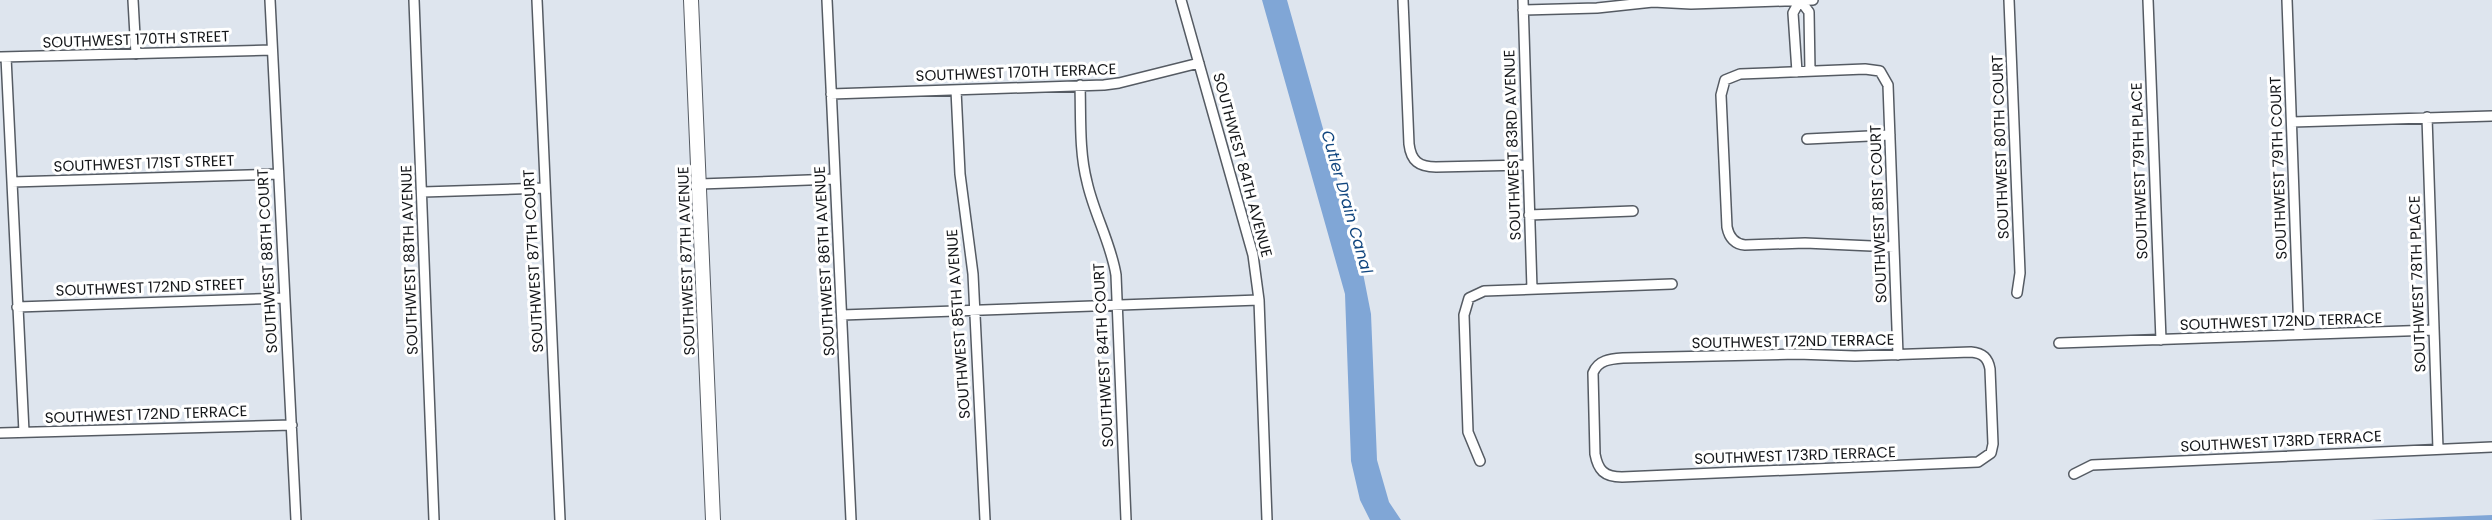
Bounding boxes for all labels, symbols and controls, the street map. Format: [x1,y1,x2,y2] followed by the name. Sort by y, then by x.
[42,25,230,53] street label: SOUTHWEST 170TH STREET
[1498,49,1526,241] street label: SOUTHWEST 83RD AVENUE
[1986,54,2014,240] street label: SOUTHWEST 80TH COURT
[915,58,1117,86] street label: SOUTHWEST 170TH TERRACE
[1208,70,1278,260] street label: SOUTHWEST 84TH AVENUE
[2264,76,2292,260] street label: SOUTHWEST 79TH COURT
[2125,82,2153,260] street label: SOUTHWEST 79TH PLACE
[1864,124,1892,304] street label: SOUTHWEST 81ST COURT
[1316,128,1378,276] water label: Cutler Drain Canal
[53,149,235,177] street label: SOUTHWEST 171ST STREET
[395,165,423,355] street label: SOUTHWEST 88TH AVENUE
[809,165,839,357] street label: SOUTHWEST 86TH AVENUE
[672,166,700,356] street label: SOUTHWEST 87TH AVENUE
[252,168,282,354] street label: SOUTHWEST 88TH COURT
[518,169,548,353] street label: SOUTHWEST 87TH COURT
[2403,195,2431,373] street label: SOUTHWEST 78TH PLACE
[941,228,975,420] street label: SOUTHWEST 85TH AVENUE
[1088,262,1118,448] street label: SOUTHWEST 84TH COURT
[55,273,245,301] street label: SOUTHWEST 172ND STREET
[2179,307,2383,335] street label: SOUTHWEST 172ND TERRACE
[1691,329,1895,353] street label: SOUTHWEST 172ND TERRACE
[44,400,248,428] street label: SOUTHWEST 172ND TERRACE
[2180,425,2382,457] street label: SOUTHWEST 173RD TERRACE
[1694,441,1896,469] street label: SOUTHWEST 173RD TERRACE

